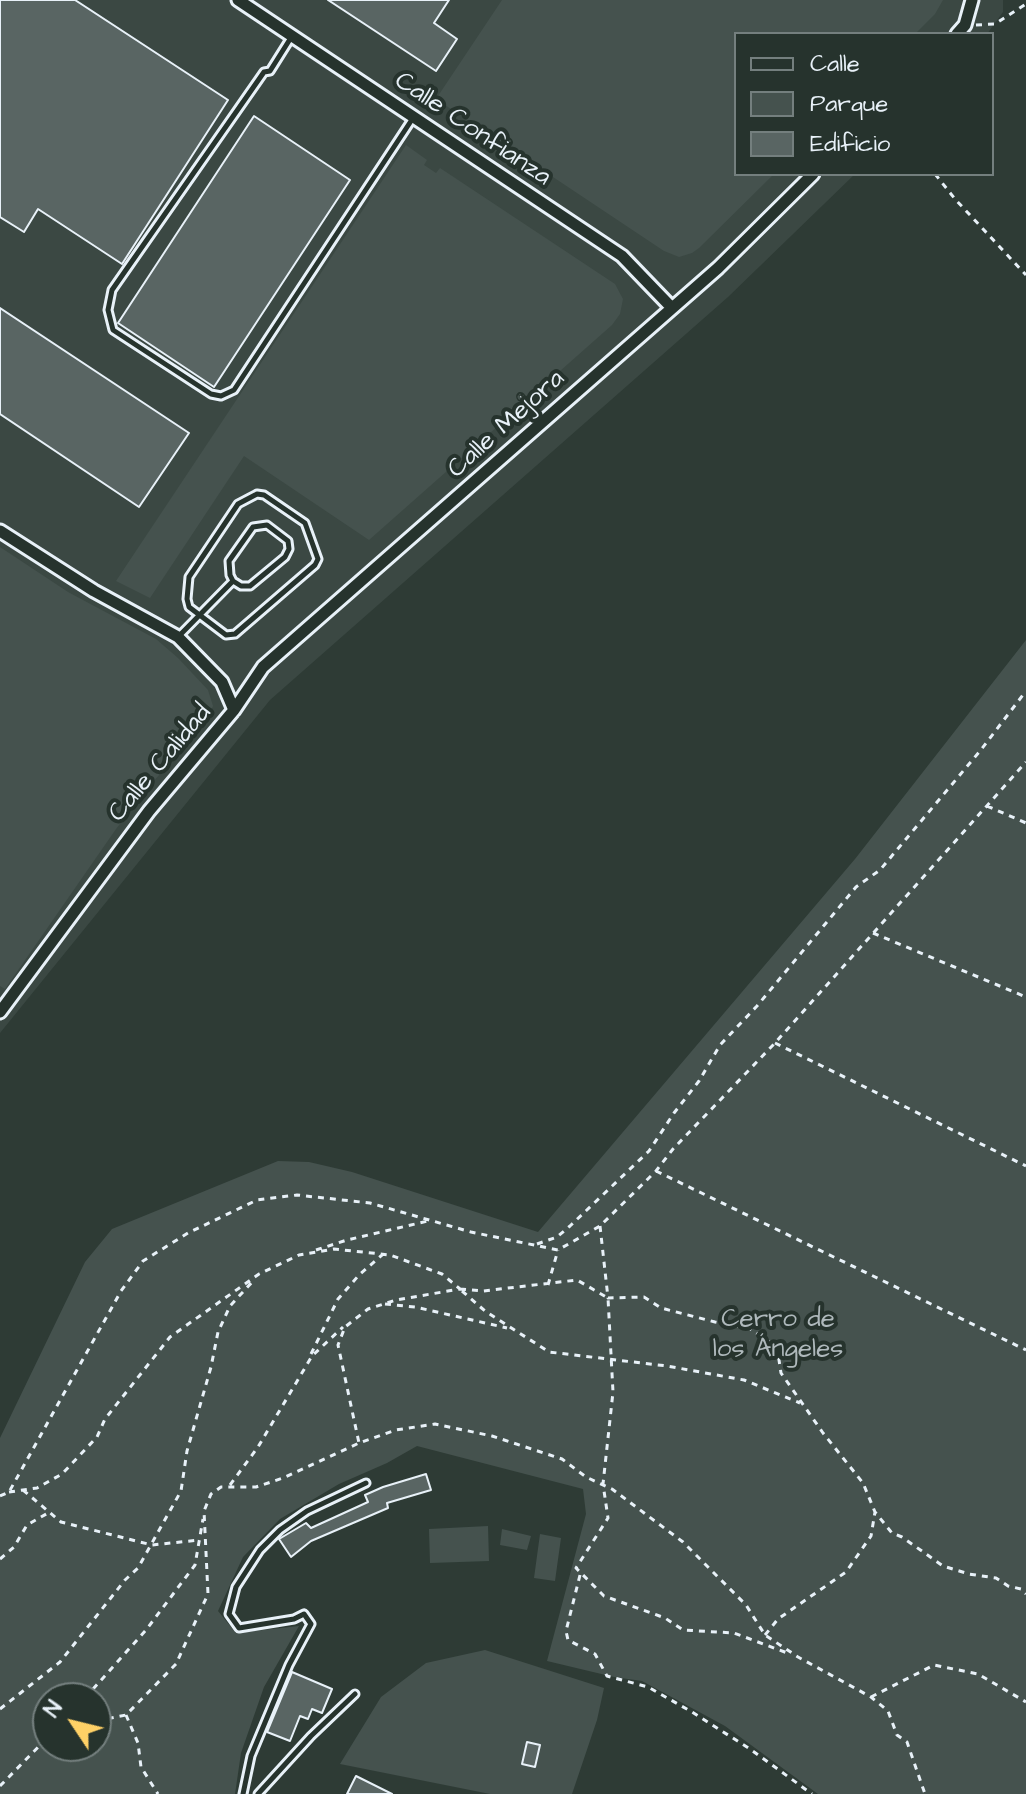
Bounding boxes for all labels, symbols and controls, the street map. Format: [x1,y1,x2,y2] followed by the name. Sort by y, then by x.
[734,32,994,176] legend
[810,47,860,81] text: Calle
[388,66,556,194] street label: Calle Confianza
[810,87,888,121] text: Parque
[810,127,890,161] text: Edificio
[442,364,572,486] street label: Calle Mejora
[103,699,219,829] street label: Calle Calidad
[713,1305,843,1366] park label: Cerro de los Ángeles
[32,1682,112,1762] north arrow
[37,1695,70,1724] text: N

